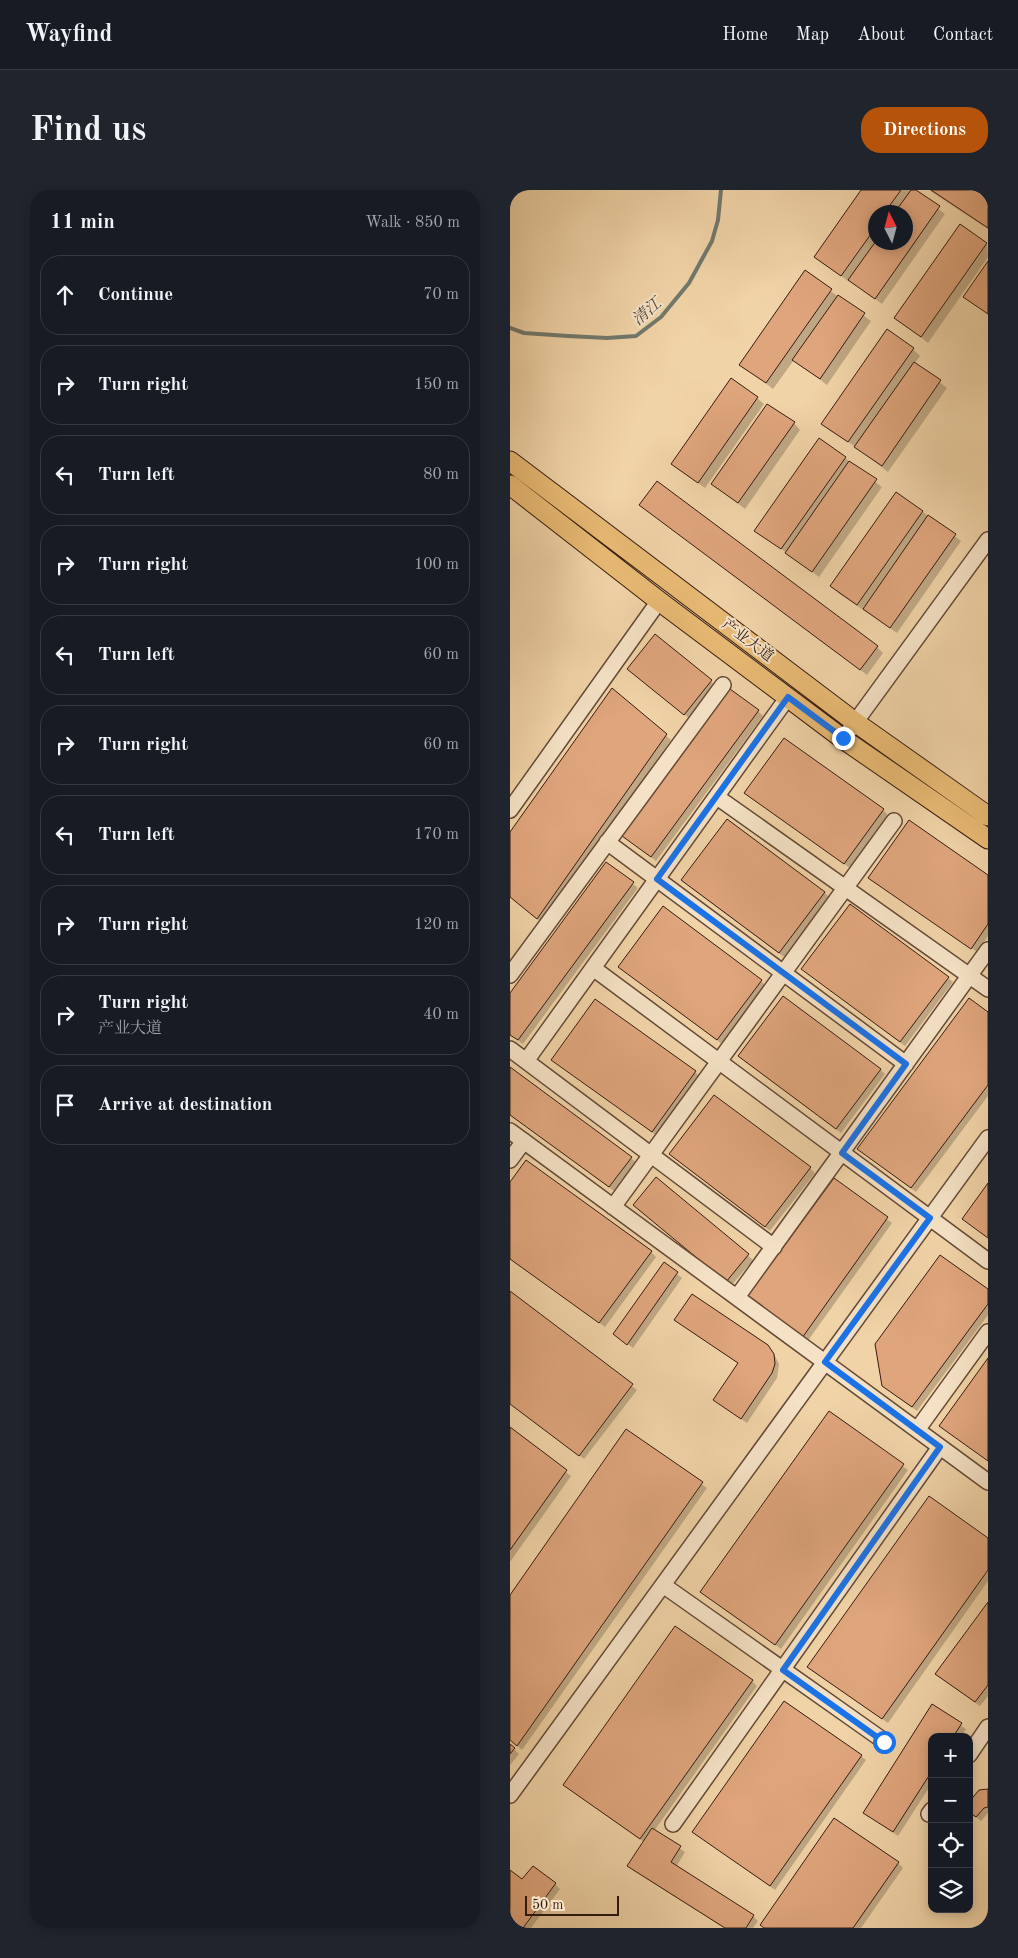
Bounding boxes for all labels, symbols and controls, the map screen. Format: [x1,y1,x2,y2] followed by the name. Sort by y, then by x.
[25,23,112,47] text: Wayfind
[722,26,768,44] text: Home
[796,26,829,44] text: Map
[857,26,905,44] text: About
[933,26,993,44] text: Contact
[861,107,988,153] button: Directions
[30,113,146,148] text: Find us
[868,205,913,250] north arrow
[50,212,115,233] text: 11 min
[365,215,460,231] text: Walk · 850 m
[51,281,79,309] icon: ahead
[98,286,173,305] text: Continue
[423,287,459,303] text: 70 m
[629,293,666,329] water label: 清江
[51,371,79,399] icon: right
[98,376,188,395] text: Turn right
[414,377,459,393] text: 150 m
[51,461,79,489] icon: left
[98,466,175,485] text: Turn left
[423,467,459,483] text: 80 m
[51,551,79,579] icon: right
[98,556,188,575] text: Turn right
[414,557,459,573] text: 100 m
[719,616,777,665] street label: 产业大道
[51,641,79,669] icon: left
[98,646,175,665] text: Turn left
[423,647,459,663] text: 60 m
[832,727,855,750] route end
[51,731,79,759] icon: right
[98,736,188,755] text: Turn right
[423,737,459,753] text: 60 m
[51,821,79,849] icon: left
[98,826,175,845] text: Turn left
[414,827,459,843] text: 170 m
[51,911,79,939] icon: right
[98,916,188,935] text: Turn right
[414,917,459,933] text: 120 m
[98,994,188,1013] text: Turn right
[51,1001,79,1029] icon: right
[423,1007,459,1023] text: 40 m
[98,1021,162,1037] text: 产业大道
[51,1091,79,1119] icon: arrive
[98,1096,272,1115] text: Arrive at destination
[873,1731,896,1754] route start
[928,1733,973,1913] map controls
[928,1733,973,1778] button: +
[928,1778,973,1823] button: −
[928,1823,973,1868] button: locate
[928,1868,973,1913] button: layers
[525,1893,619,1916] scale bar
[532,1898,563,1912] text: 50 m

